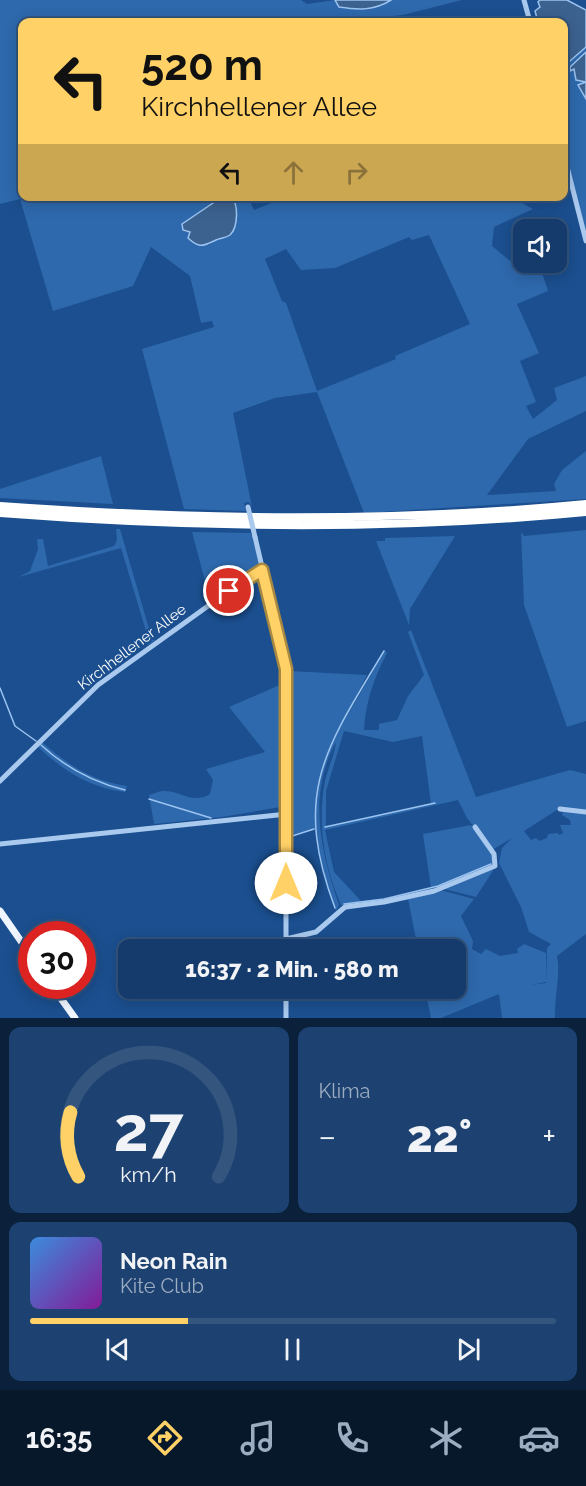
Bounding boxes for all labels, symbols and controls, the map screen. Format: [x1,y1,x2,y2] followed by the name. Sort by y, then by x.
[141,41,263,90] text: 520 m
[42,42,120,120] icon: left
[141,91,377,122] text: Kirchhellener Allee
[214,156,247,189] icon: left
[277,156,310,189] icon: ahead
[340,156,373,189] icon: right
[513,219,567,273] map controls
[513,219,567,273] button: sound
[203,565,254,616] pin
[212,574,245,607] icon: arrive
[74,600,190,694] street label: Kirchhellener Allee
[254,851,318,915] position arrow
[18,921,96,999] speed limit sign: 30
[185,956,399,982] text: 16:37 · 2 Min. · 580 m
[319,1079,370,1103] text: Klima
[114,1092,185,1166] text: 27
[407,1110,472,1163] text: 22°
[319,1117,336,1156] text: −
[542,1117,556,1156] text: +
[120,1162,177,1187] text: km/h
[120,1248,228,1274] text: Neon Rain
[120,1274,204,1298] text: Kite Club
[101,1333,134,1366] icon: previous
[276,1333,309,1366] icon: pause
[452,1333,485,1366] icon: next
[144,1417,186,1459] icon: directions
[237,1417,279,1459] icon: music
[331,1417,373,1459] icon: phone
[425,1417,467,1459] icon: climate
[518,1417,560,1459] icon: car
[26,1423,92,1454] text: 16:35

